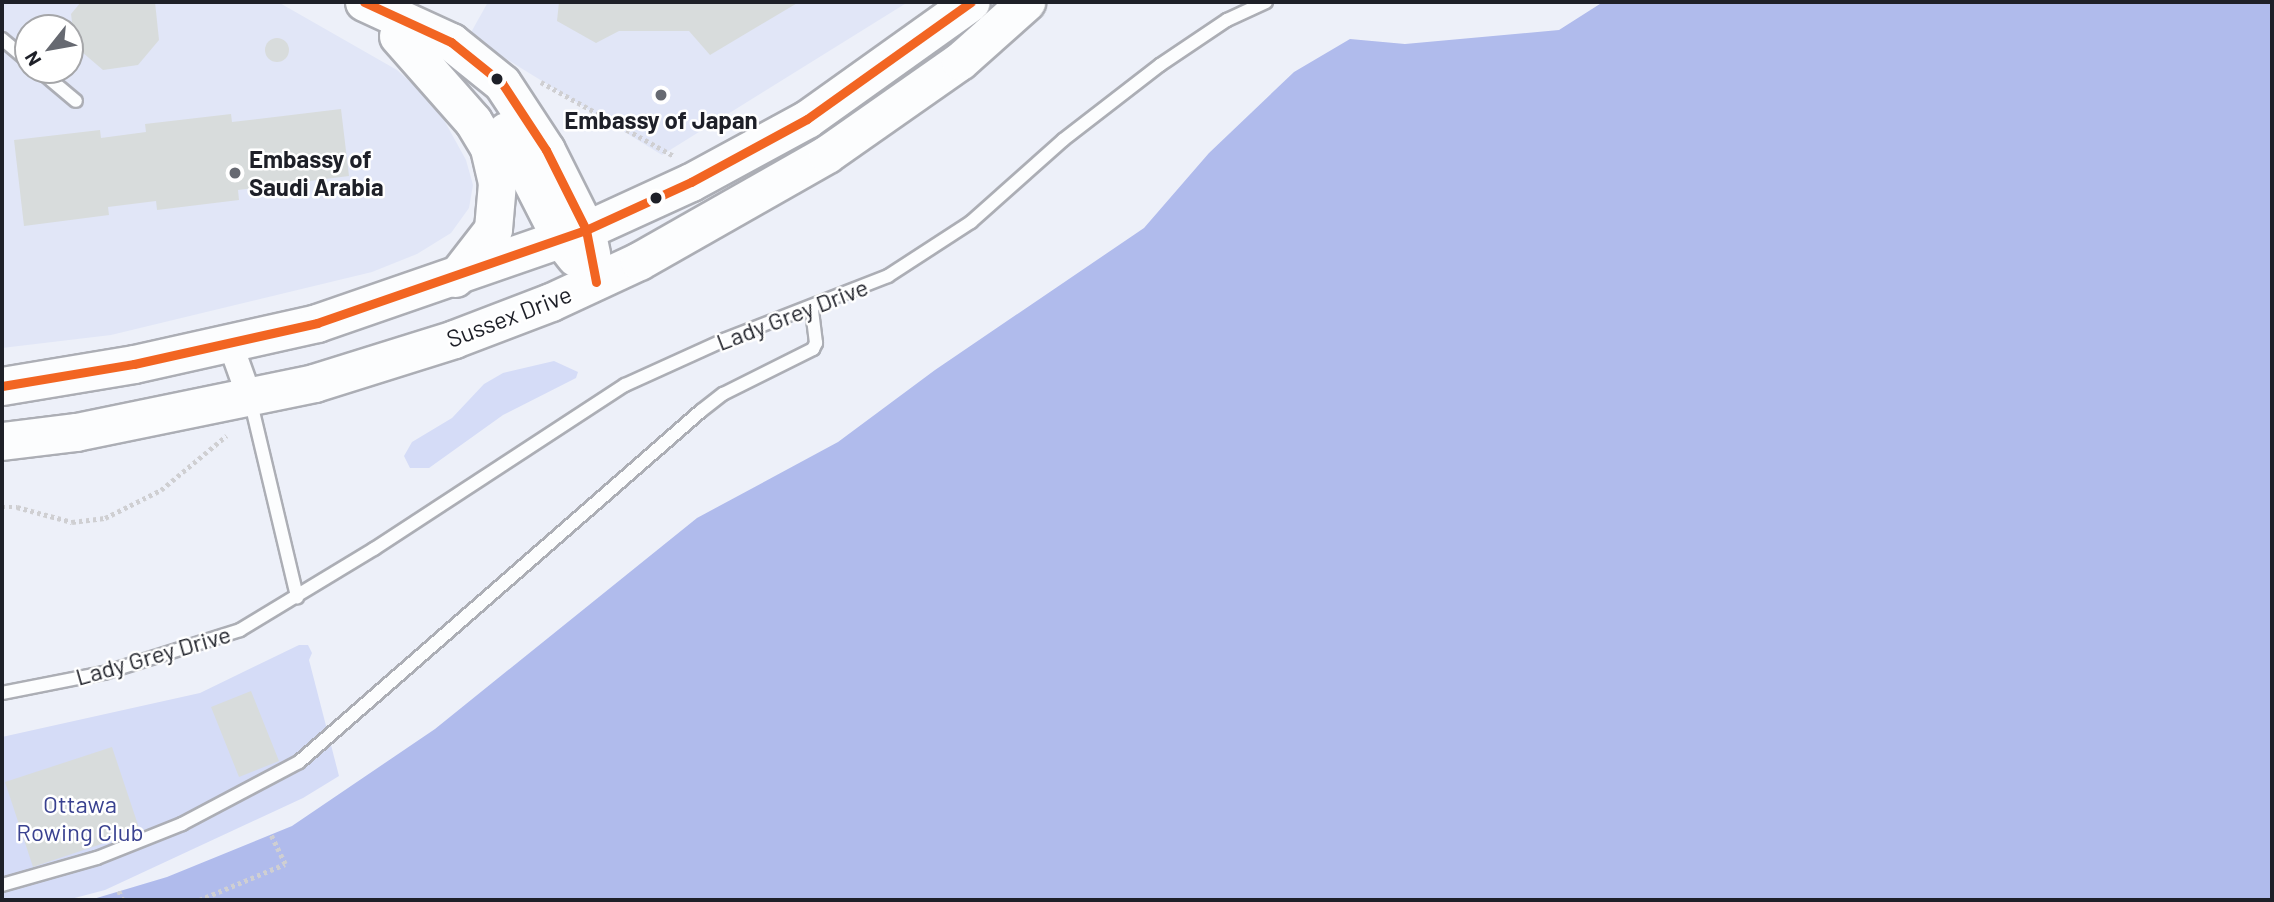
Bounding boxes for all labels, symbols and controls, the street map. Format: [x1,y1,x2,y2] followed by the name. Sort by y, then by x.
[14,14,84,84] north arrow
[19,48,45,70] text: N
[490,72,504,86] unlabelled marker
[653,87,669,103] marker: Embassy of Japan
[564,106,758,134] place label: Embassy of Japan
[249,145,384,201] place label: Embassy of Saudi Arabia
[227,165,243,181] marker: Embassy of Saudi Arabia
[649,191,663,205] unlabelled marker
[712,272,872,356] street label: Lady Grey Drive
[442,279,576,353] street label: Sussex Drive
[72,619,234,691] street label: Lady Grey Drive
[16,790,144,846] park label: Ottawa Rowing Club

